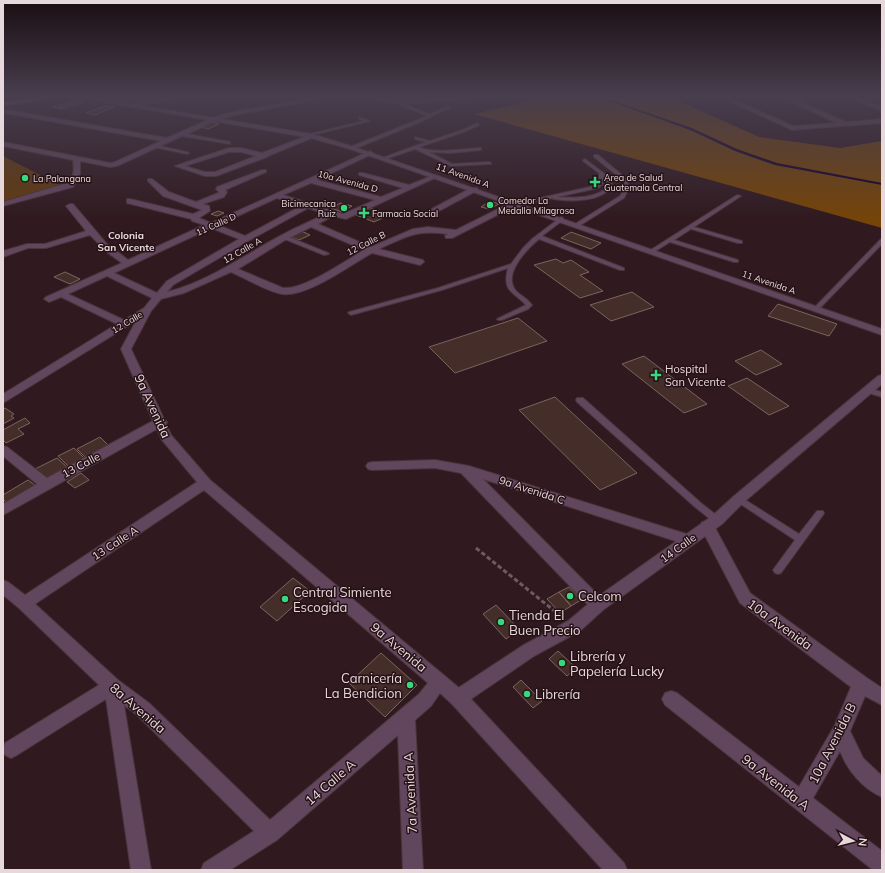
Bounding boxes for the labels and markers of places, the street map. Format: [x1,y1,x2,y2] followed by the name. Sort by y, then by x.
[604,172,682,193] place label: Area de Salud Guatemala Central
[20,173,30,183] marker: La Palangana
[33,173,91,184] place label: La Palangana
[589,176,601,188] marker: Area de Salud Guatemala Central
[498,195,575,216] place label: Comedor La Medalla Milagrosa
[281,198,336,219] place label: Bicimecanica Ruiz
[485,200,495,210] marker: Comedor La Medalla Milagrosa
[339,203,349,213] marker: Bicimecanica Ruiz
[359,208,369,218] marker: Farmacia Social
[372,208,438,219] place label: Farmacia Social
[665,362,726,389] place label: Hospital San Vicente
[650,369,662,381] marker: Hospital San Vicente
[293,584,392,615] place label: Central Simiente Escogida
[578,588,622,604] place label: Celcom
[565,591,575,601] marker: Celcom
[280,594,290,604] marker: Central Simiente Escogida
[509,607,580,638] place label: Tienda El Buen Precio
[496,617,506,627] marker: Tienda El Buen Precio
[570,648,664,679] place label: Librería y Papelería Lucky
[557,658,567,668] marker: Librería y Papelería Lucky
[325,670,402,701] place label: Carnicería La Bendicion
[405,680,415,690] marker: Carnicería La Bendicion
[535,686,580,702] place label: Librería
[522,689,532,699] marker: Librería

